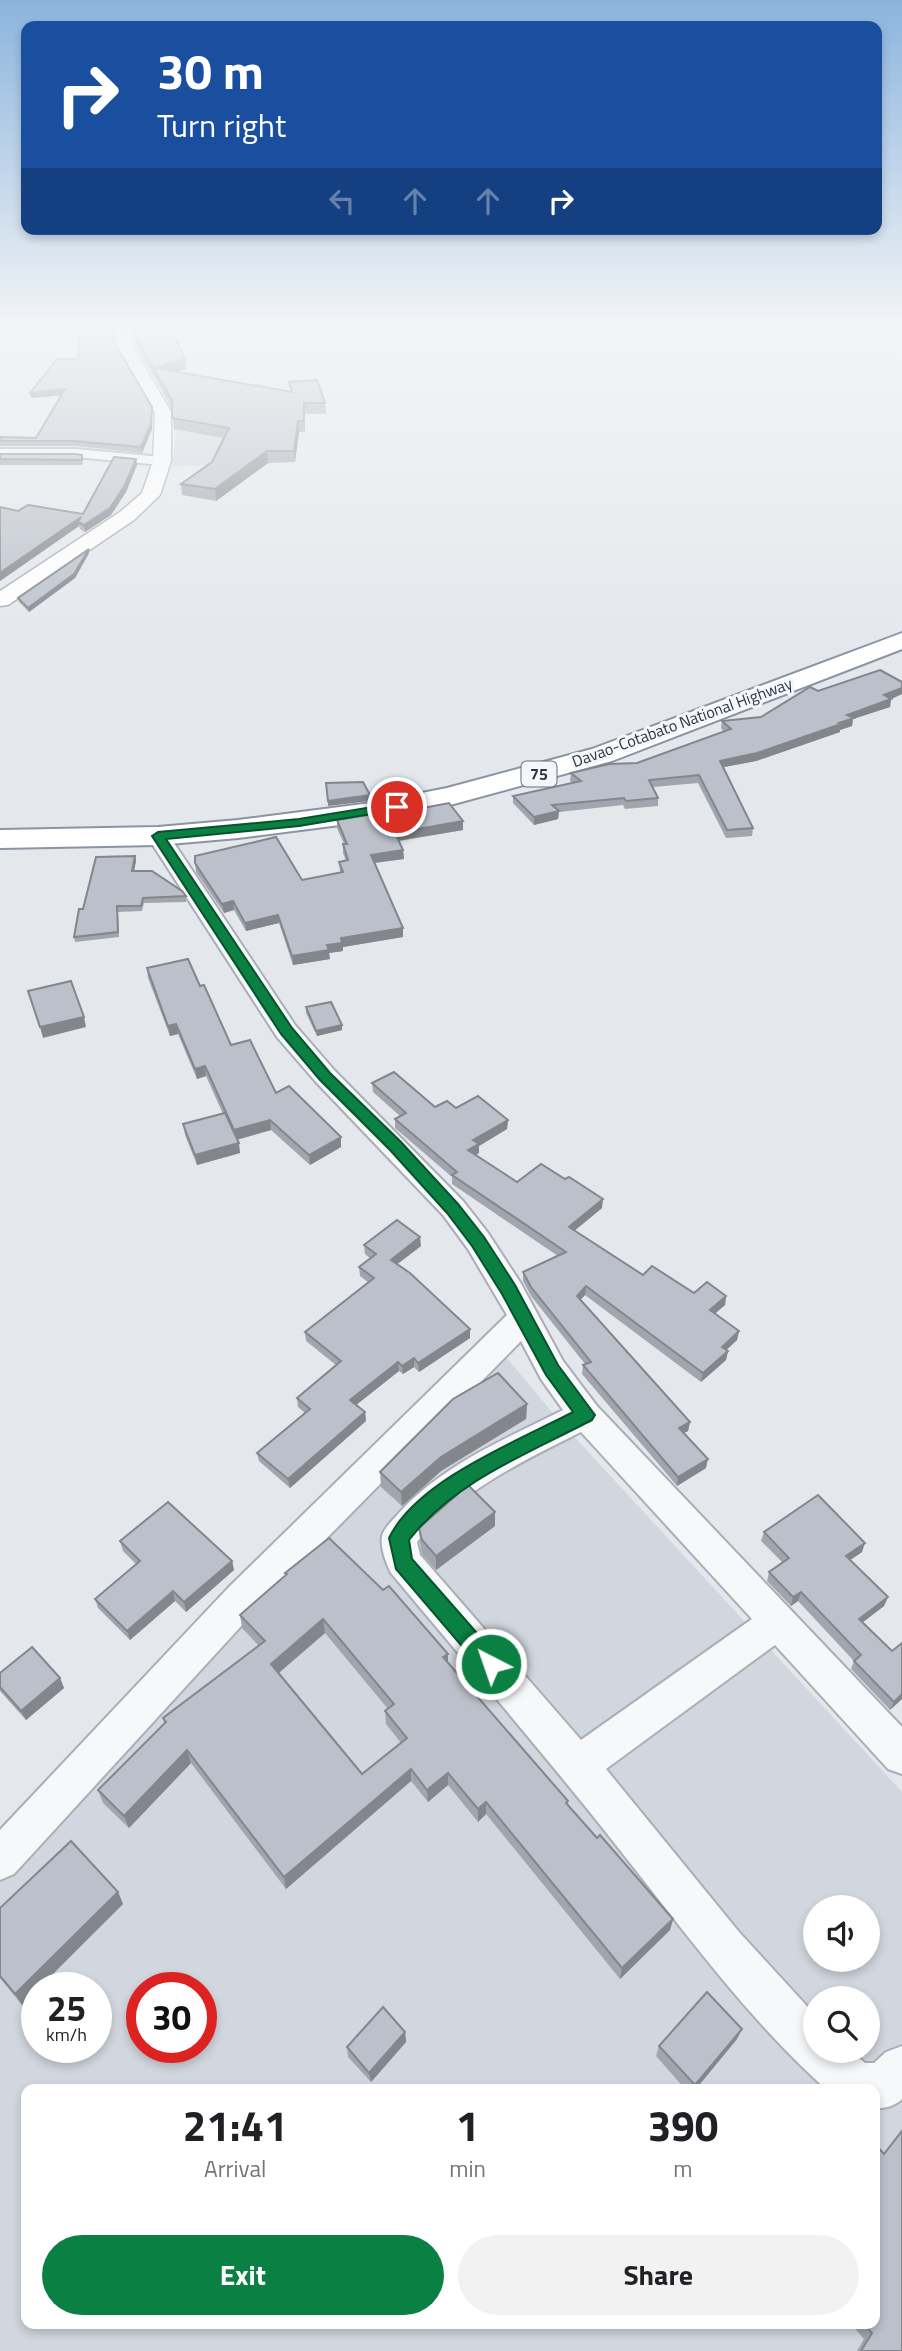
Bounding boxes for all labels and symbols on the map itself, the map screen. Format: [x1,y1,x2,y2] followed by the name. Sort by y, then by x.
[568,671,796,773] street label: Davao-Cotabato National Highway
[522,762,556,786] road number: 75
[367,777,427,837] pin
[454,1627,528,1701] position arrow
[126,1972,217,2063] speed limit sign: 30

